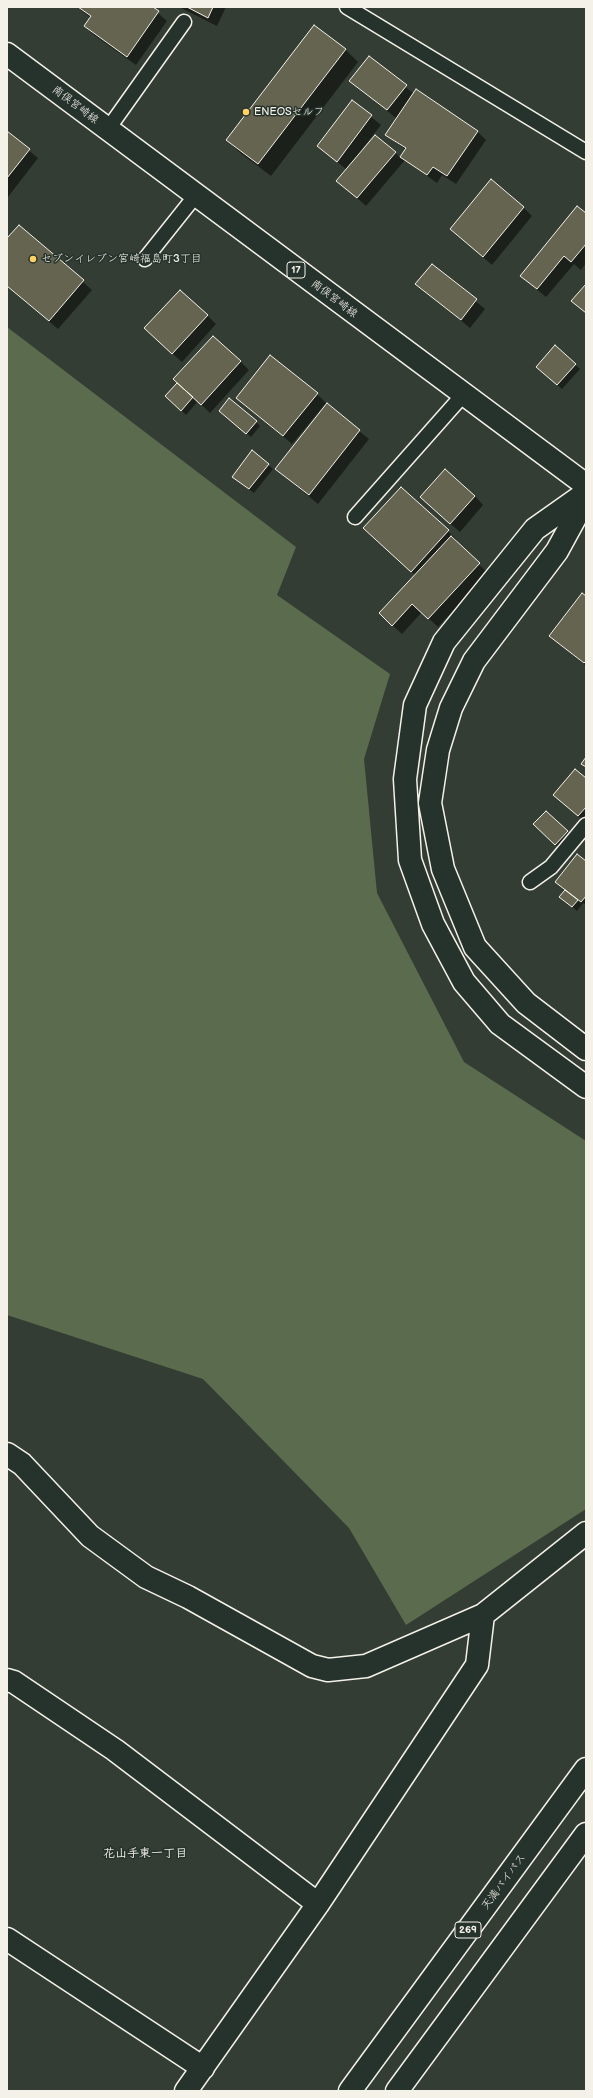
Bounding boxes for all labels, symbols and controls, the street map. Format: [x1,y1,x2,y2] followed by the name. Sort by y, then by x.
[49,83,101,127] street label: 南俣宮崎線
[254,105,325,119] place label: ENEOSセルフ
[241,107,251,117] marker: ENEOSセルフ
[41,252,202,266] place label: セブンイレブン宮崎福島町3丁目
[28,254,38,264] marker: セブンイレブン宮崎福島町3丁目
[287,262,305,278] road number: 17
[308,277,360,321] street label: 南俣宮崎線
[103,1847,187,1861] district label: 花山手東一丁目
[479,1851,529,1913] street label: 天満バイパス
[455,1922,481,1938] road number: 269

